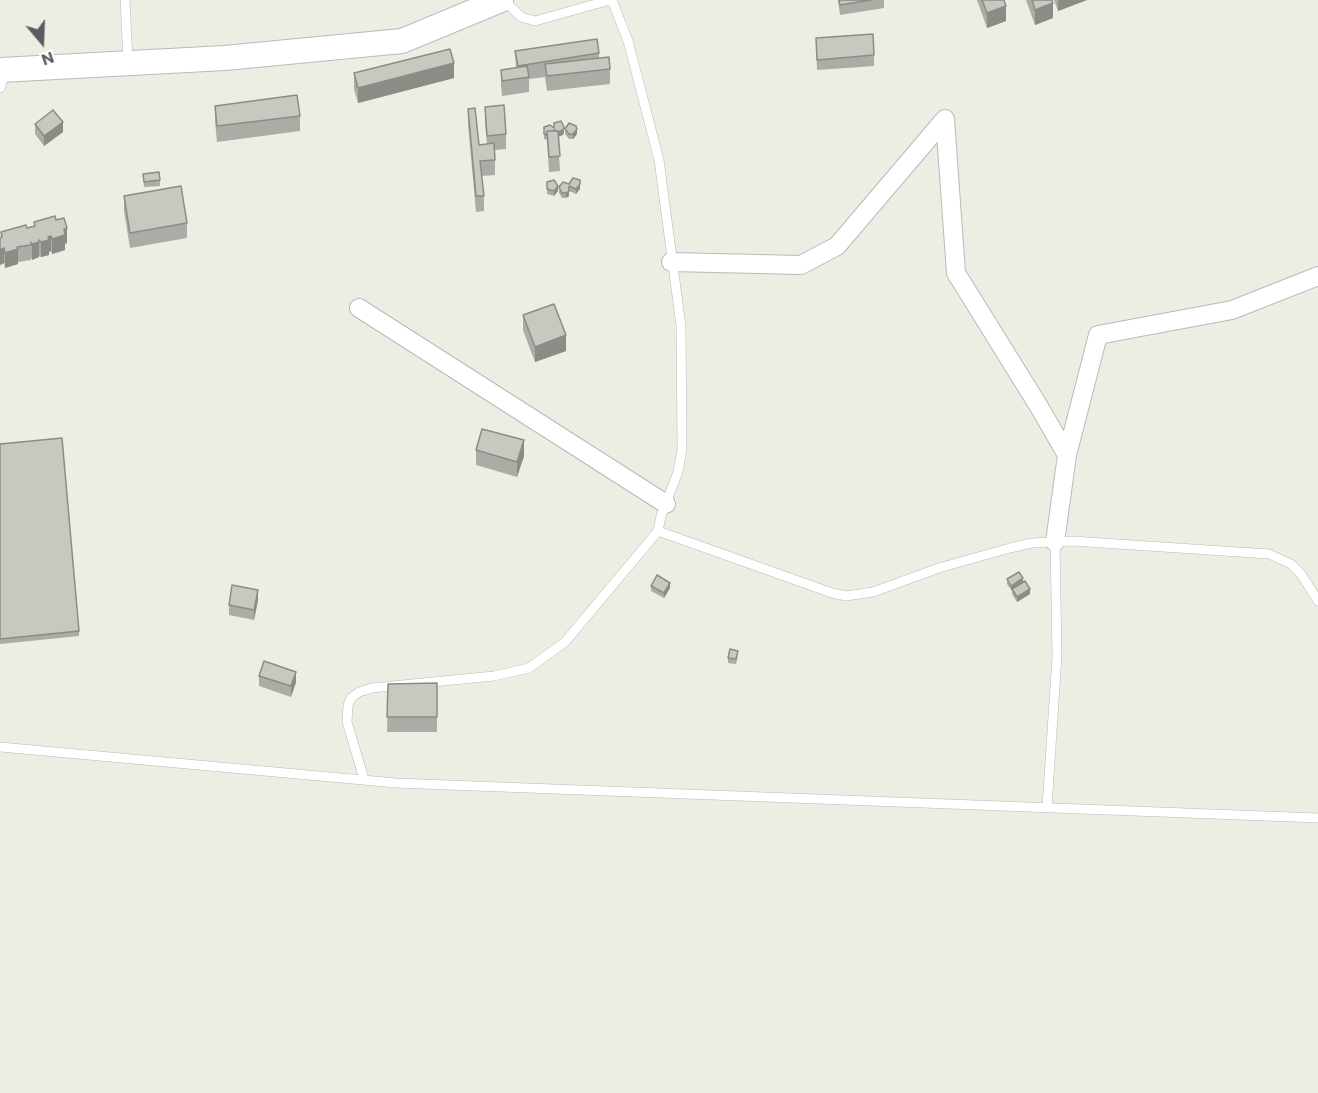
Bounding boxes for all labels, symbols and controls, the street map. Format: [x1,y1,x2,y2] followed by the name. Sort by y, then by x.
[12,12,72,72] north arrow
[39,49,57,70] text: N

